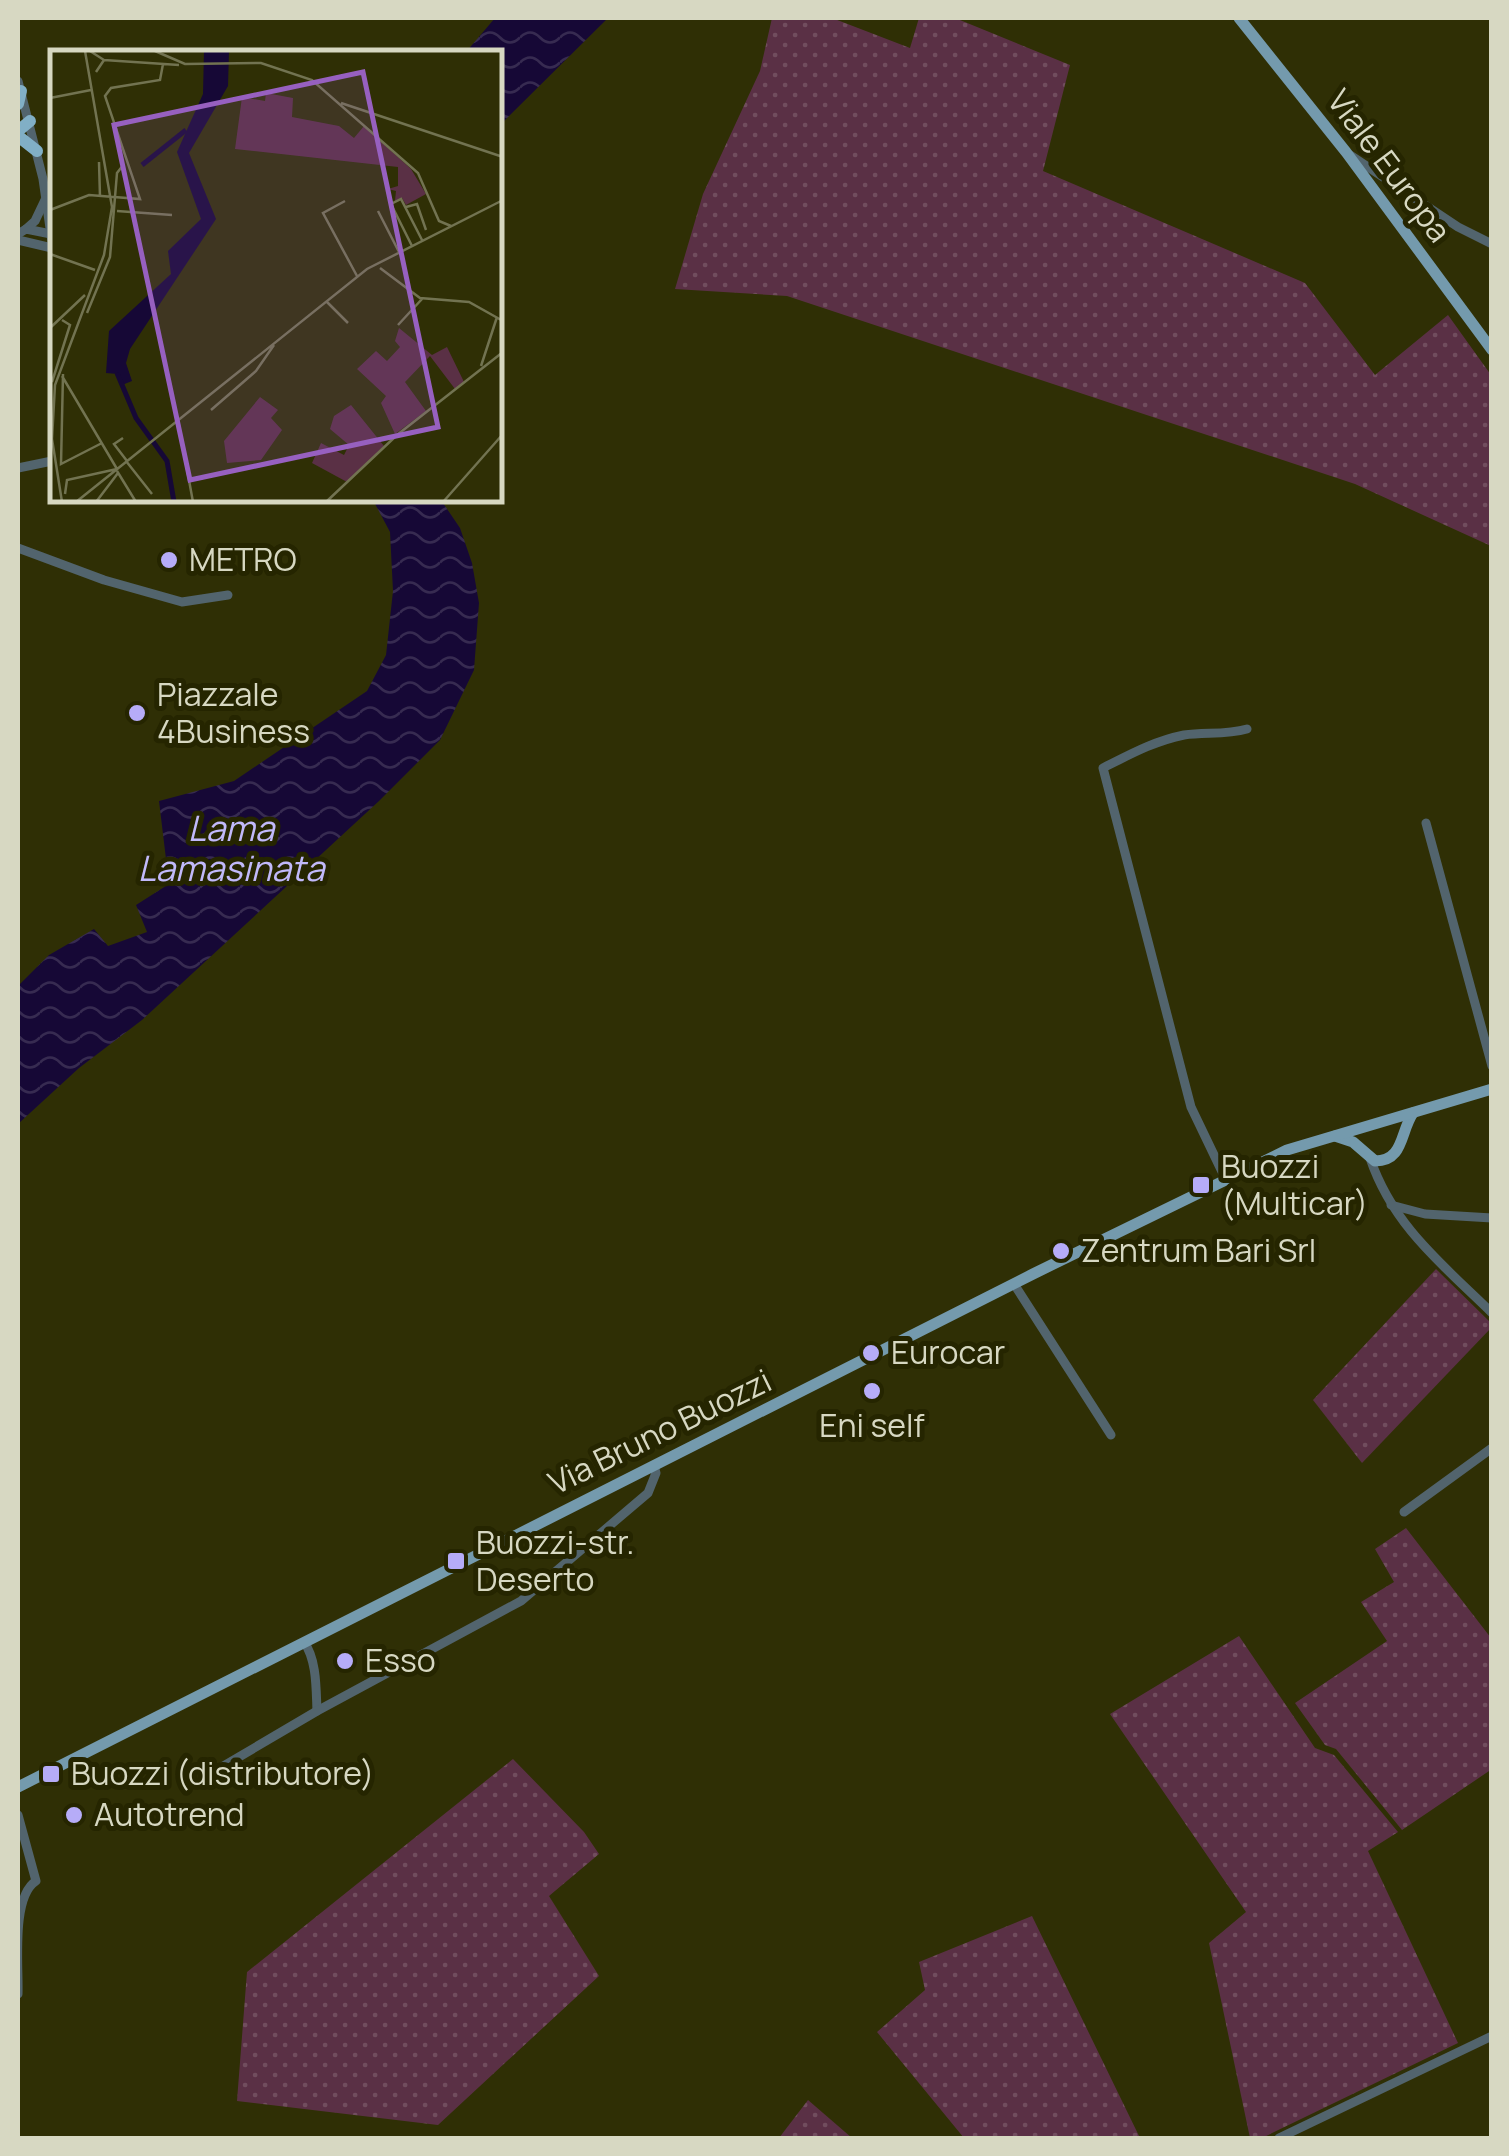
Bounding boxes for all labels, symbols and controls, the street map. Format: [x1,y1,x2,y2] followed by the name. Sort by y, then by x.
[50,50,502,502] inset map
[1318,80,1462,251] street label: Viale Europa
[189,537,297,581] place label: METRO
[158,549,180,571] marker: METRO
[157,672,310,753] place label: Piazzale 4Business
[126,702,148,724] marker: Piazzale 4Business
[138,804,326,892] water label: Lama Lamasinata
[1221,1144,1368,1225] place label: Buozzi (Multicar)
[1190,1174,1212,1196] marker: Buozzi (Multicar)
[1081,1228,1316,1272] place label: Zentrum Bari Srl
[1050,1240,1072,1262] marker: Zentrum Bari Srl
[891,1330,1005,1374] place label: Eurocar
[860,1342,882,1364] marker: Eurocar
[541,1358,778,1504] street label: Via Bruno Buozzi
[861,1380,883,1402] marker: Eni self
[819,1403,925,1447] place label: Eni self
[476,1520,634,1601] place label: Buozzi-str. Deserto
[445,1550,467,1572] marker: Buozzi-str. Deserto
[365,1638,436,1682] place label: Esso
[334,1650,356,1672] marker: Esso
[71,1751,374,1795] place label: Buozzi (distributore)
[40,1763,62,1785] marker: Buozzi (distributore)
[94,1792,245,1836] place label: Autotrend
[63,1804,85,1826] marker: Autotrend

